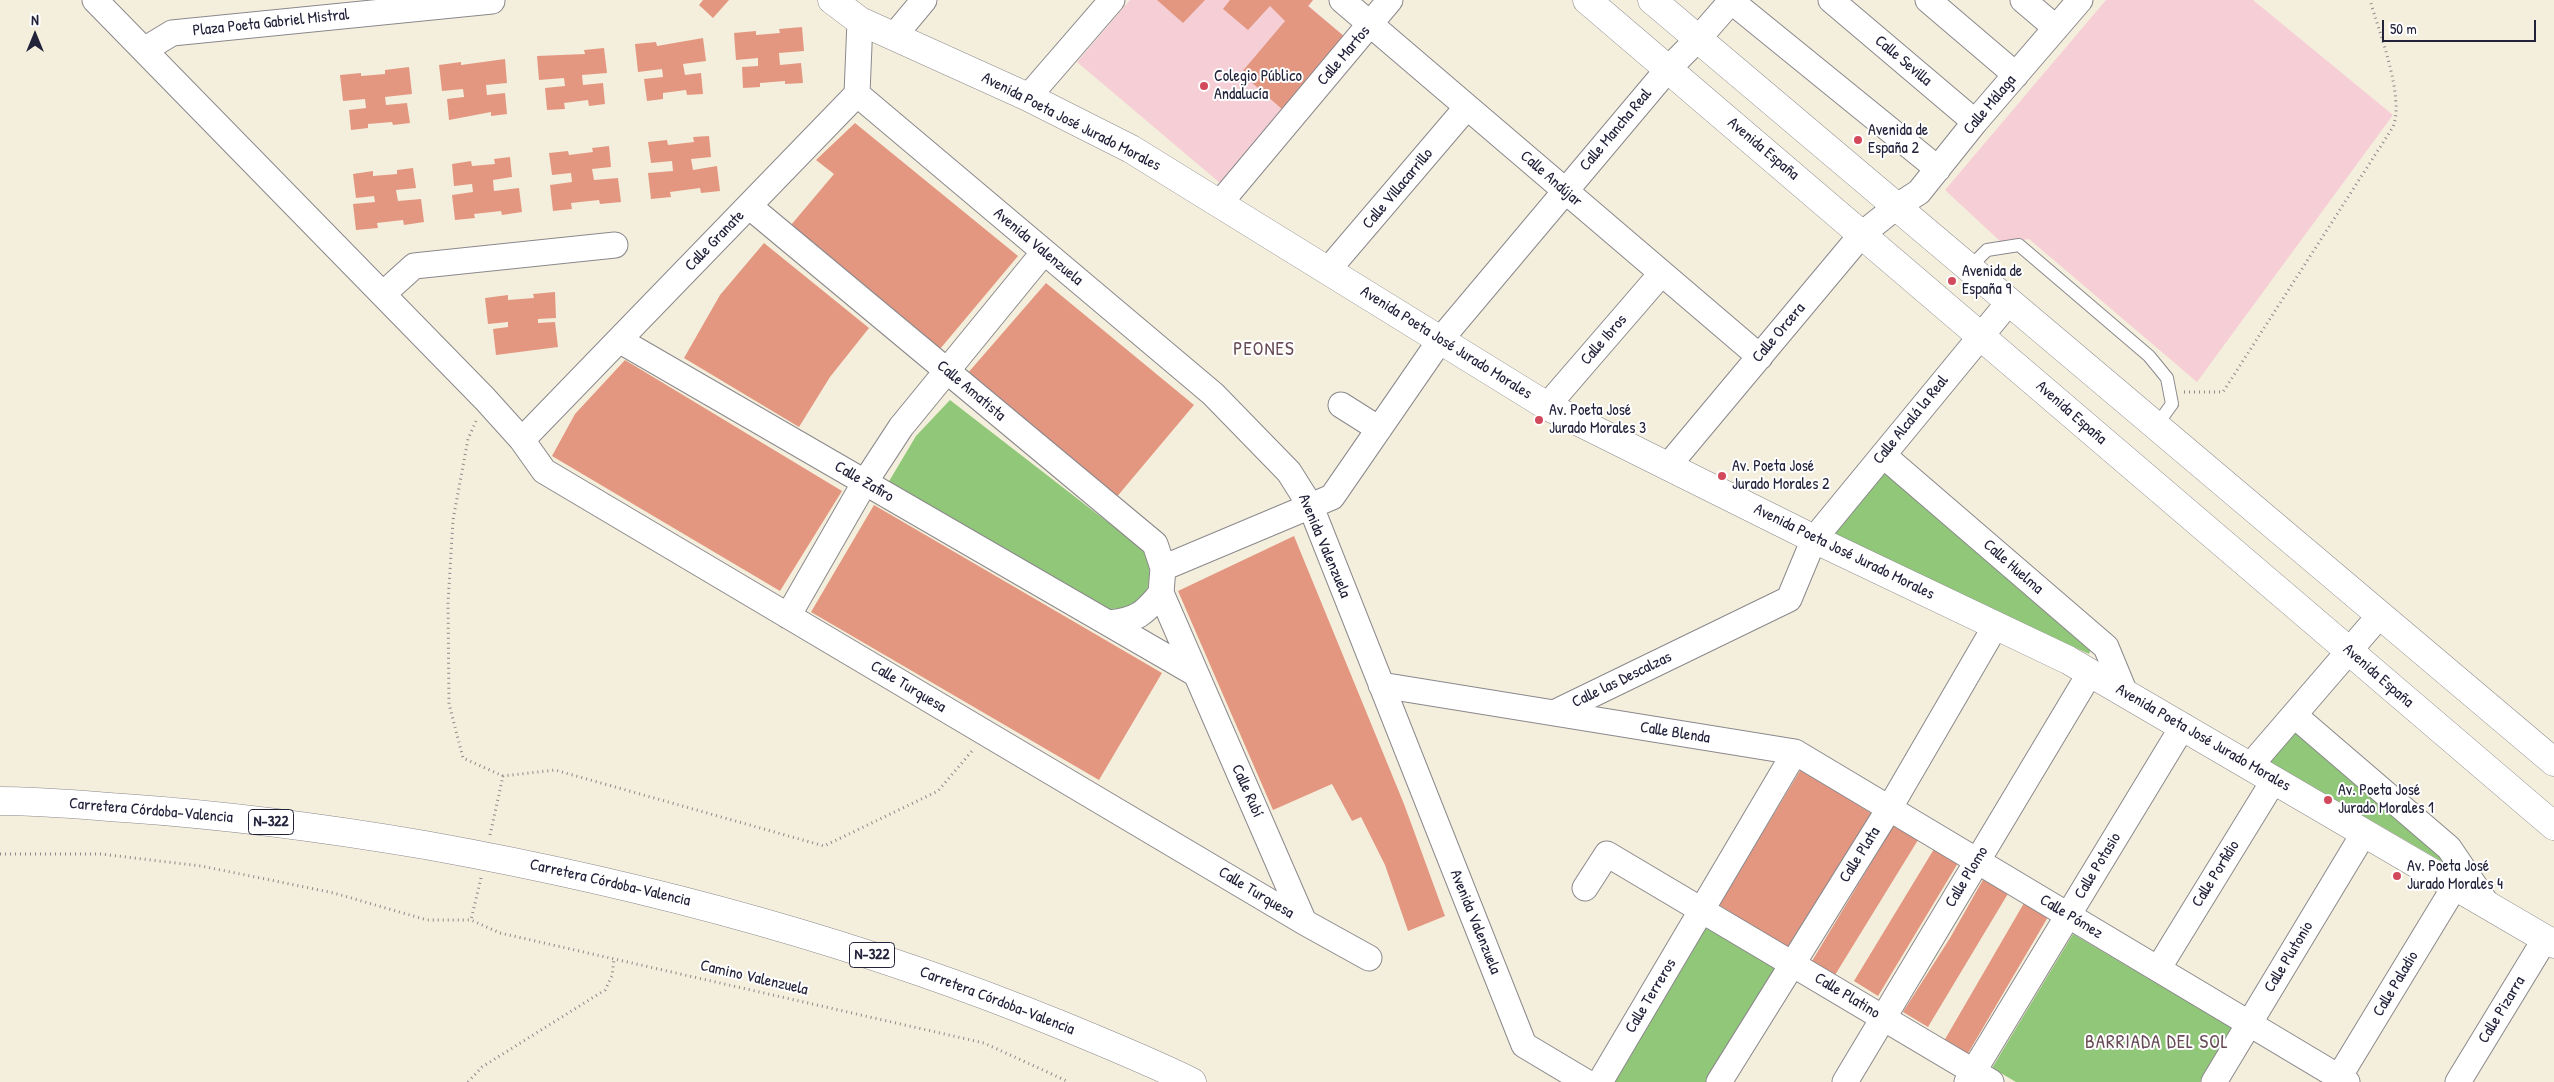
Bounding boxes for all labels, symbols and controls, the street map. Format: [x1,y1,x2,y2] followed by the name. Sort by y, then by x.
[192,5,350,41] street label: Plaza Poeta Gabriel Mistral
[10,10,60,60] north arrow
[31,10,39,29] text: N
[2384,10,2538,42] scale bar
[2390,18,2417,39] text: 50 m
[1313,22,1375,90] street label: Calle Martos
[1870,32,1936,90] street label: Calle Sevilla
[1214,67,1302,105] place label: Colegio Público Andalucía
[978,68,1164,176] street label: Avenida Poeta José Jurado Morales
[1960,71,2020,139] street label: Calle Málaga
[1198,80,1210,92] marker: Colegio Público Andalucía
[1576,85,1656,175] street label: Calle Mancha Real
[1723,114,1803,184] street label: Avenida España
[1868,121,1928,159] place label: Avenida de España 2
[1852,134,1864,146] marker: Avenida de España 2
[1359,145,1437,233] street label: Calle Villacarrillo
[1516,147,1586,211] street label: Calle Andújar
[989,204,1087,290] street label: Avenida Valenzuela
[681,206,749,276] street label: Calle Granate
[1962,262,2022,300] place label: Avenida de España 9
[1946,275,1958,287] marker: Avenida de España 9
[1357,282,1535,404] street label: Avenida Poeta José Jurado Morales
[1748,299,1810,367] street label: Calle Orcera
[1577,311,1631,369] street label: Calle Ibros
[1233,339,1295,361] district label: PEONES
[933,357,1009,425] street label: Calle Amatista
[1869,372,1953,468] street label: Calle Alcalá la Real
[2032,377,2110,449] street label: Avenida España
[1549,401,1646,439] place label: Av. Poeta José Jurado Morales 3
[1533,414,1545,426] marker: Av. Poeta José Jurado Morales 3
[831,457,897,507] street label: Calle Zafiro
[1732,457,1829,495] place label: Av. Poeta José Jurado Morales 2
[1716,470,1728,482] marker: Av. Poeta José Jurado Morales 2
[1294,491,1354,601] street label: Avenida Valenzuela
[1751,500,1937,604] street label: Avenida Poeta José Jurado Morales
[1979,536,2047,598] street label: Calle Huelma
[2339,640,2417,712] street label: Avenida España
[1569,648,1675,712] street label: Calle las Descalzas
[867,657,949,717] street label: Calle Turquesa
[2112,680,2294,796] street label: Avenida Poeta José Jurado Morales
[1639,718,1711,748] street label: Calle Blenda
[1227,762,1267,820] street label: Calle Rubí
[2338,781,2434,819] place label: Av. Poeta José Jurado Morales 1
[68,794,234,828] street label: Carretera Córdoba-Valencia
[2322,794,2334,806] marker: Av. Poeta José Jurado Morales 1
[248,810,294,834] road number: N-322
[1835,824,1885,886] street label: Calle Plata
[2071,829,2125,903] street label: Calle Potasio
[2188,837,2244,911] street label: Calle Porfidio
[1941,843,1993,911] street label: Calle Plomo
[528,855,692,911] street label: Carretera Córdoba-Valencia
[2407,857,2503,895] place label: Av. Poeta José Jurado Morales 4
[1215,863,1297,923] street label: Calle Turquesa
[1445,867,1505,977] street label: Avenida Valenzuela
[2391,870,2403,882] marker: Av. Poeta José Jurado Morales 4
[2036,891,2106,943] street label: Calle Pómez
[2260,918,2318,996] street label: Calle Plutonio
[850,942,894,968] road number: N-322
[2369,948,2423,1020] street label: Calle Paladio
[1621,955,1681,1037] street label: Calle Terreros
[698,956,810,1000] street label: Camino Valenzuela
[917,963,1077,1039] street label: Carretera Córdoba-Valencia
[1811,969,1883,1023] street label: Calle Platino
[2474,973,2530,1047] street label: Calle Pizarra
[2083,1032,2231,1054] district label: BARRIADA DEL SOL

